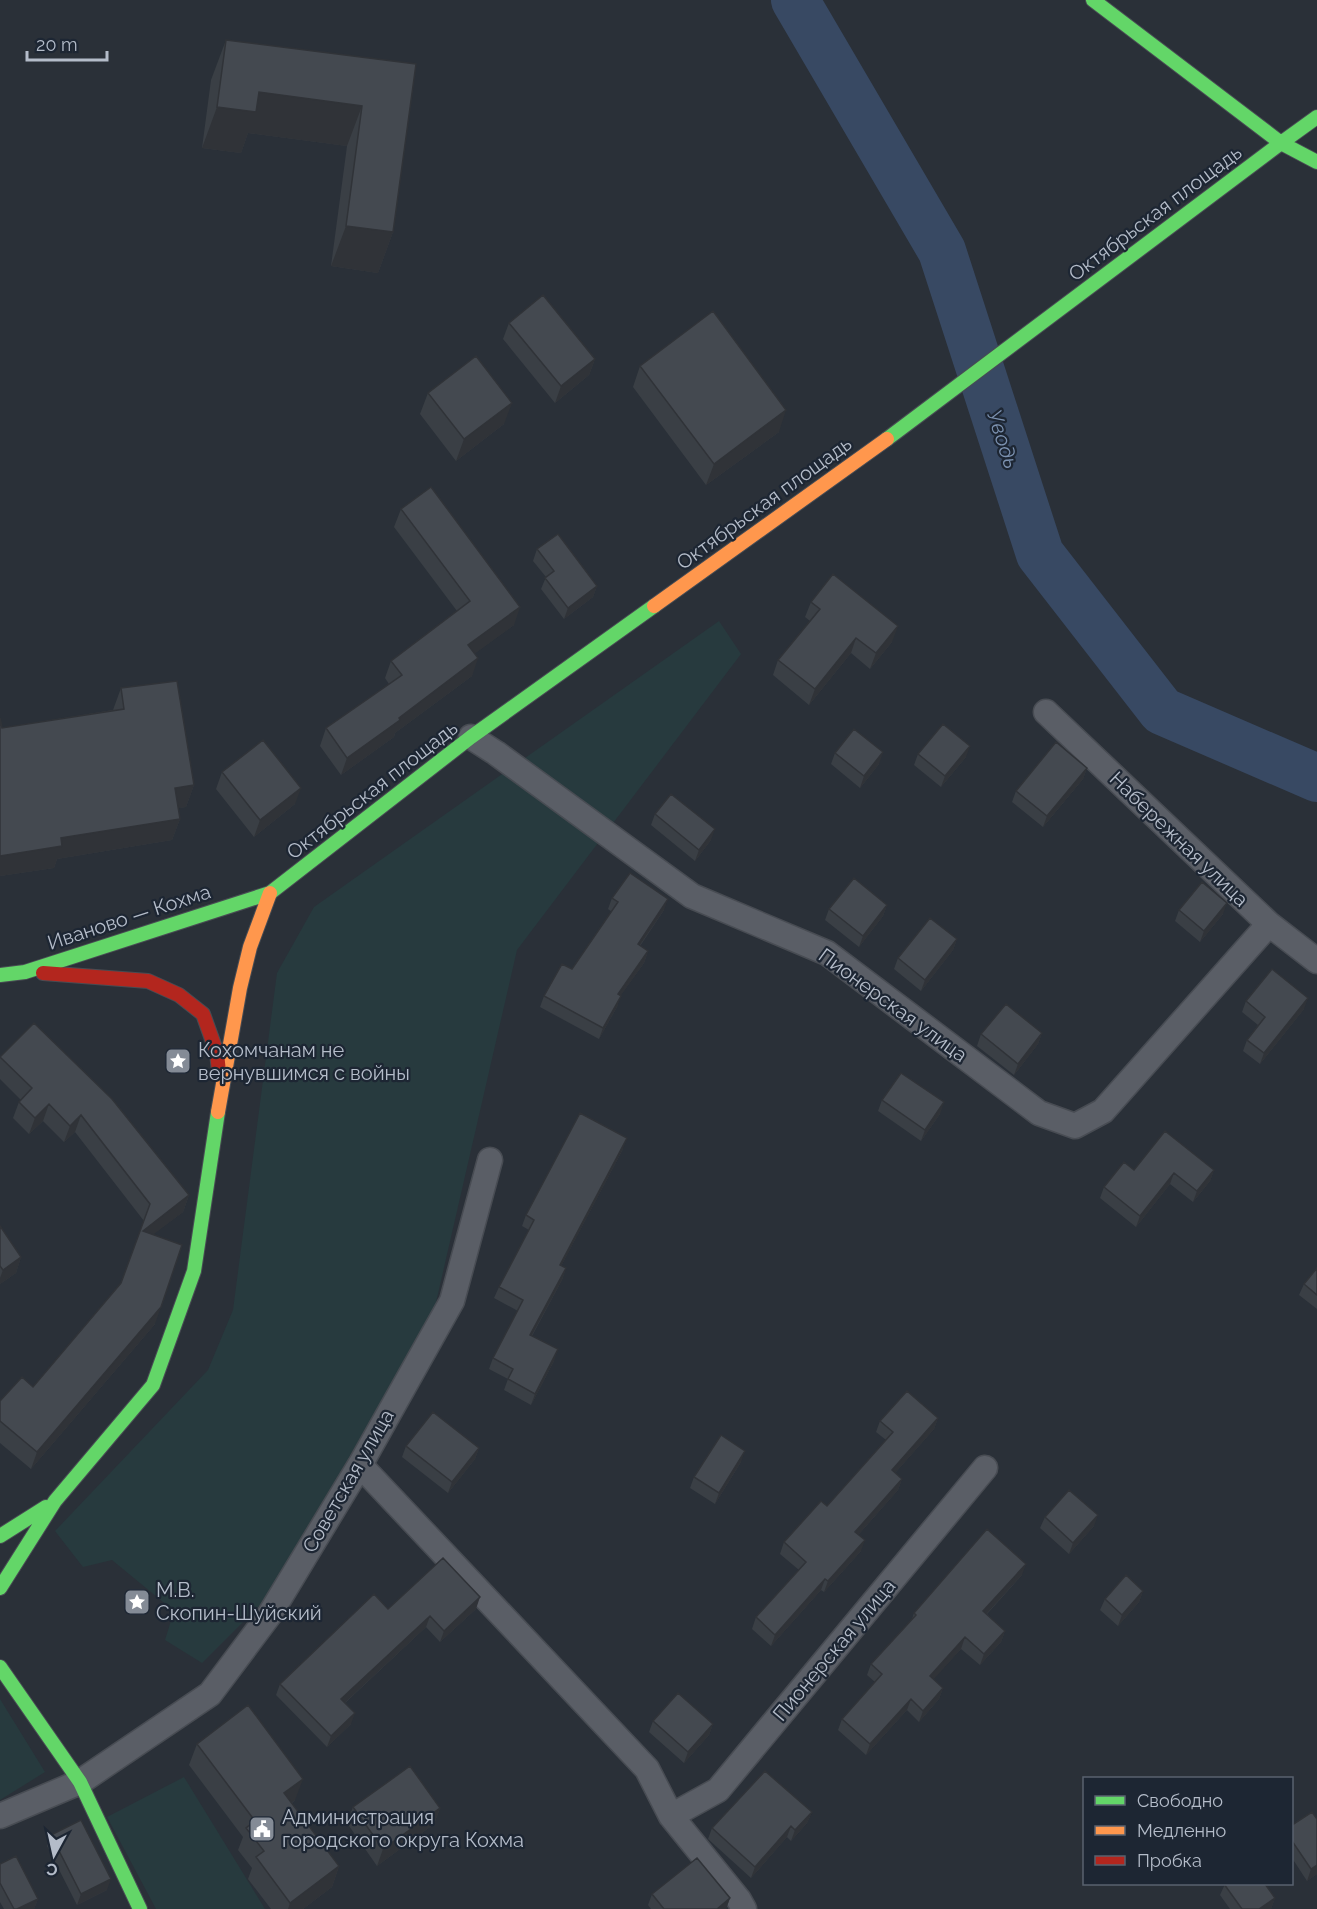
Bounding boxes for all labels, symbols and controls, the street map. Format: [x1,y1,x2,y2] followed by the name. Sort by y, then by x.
[27,24,106,62] scale bar
[36,34,78,55] text: 20 m
[1064,140,1246,286] street label: Октябрьская площадь
[982,406,1024,472] water label: Уводь
[672,431,856,575] street label: Октябрьская площадь
[282,716,462,864] street label: Октябрьская площадь
[1105,767,1253,911] street label: Набережная улица
[44,879,214,955] street label: Иваново — Кохма
[814,943,972,1067] street label: Пионерская улица
[198,1038,410,1085] place label: Кохомчанам не вернувшимся с войны
[163,1046,193,1076] place icon: Кохомчанам не вернувшимся с войны
[297,1405,399,1557] street label: Советская улица
[768,1574,900,1726] street label: Пионерская улица
[156,1578,322,1625] place label: М.В. Скопин-Шуйский
[122,1587,152,1617] place icon: М.В. Скопин-Шуйский
[1083,1777,1293,1885] legend
[1137,1790,1223,1811] text: Свободно
[282,1805,524,1852] place label: Администрация городского округа Кохма
[247,1814,277,1844] public building icon: Администрация городского округа Кохма
[1137,1820,1226,1841] text: Медленно
[24,1825,84,1885] north arrow
[1137,1850,1202,1871] text: Пробка
[45,1859,59,1880] text: С

